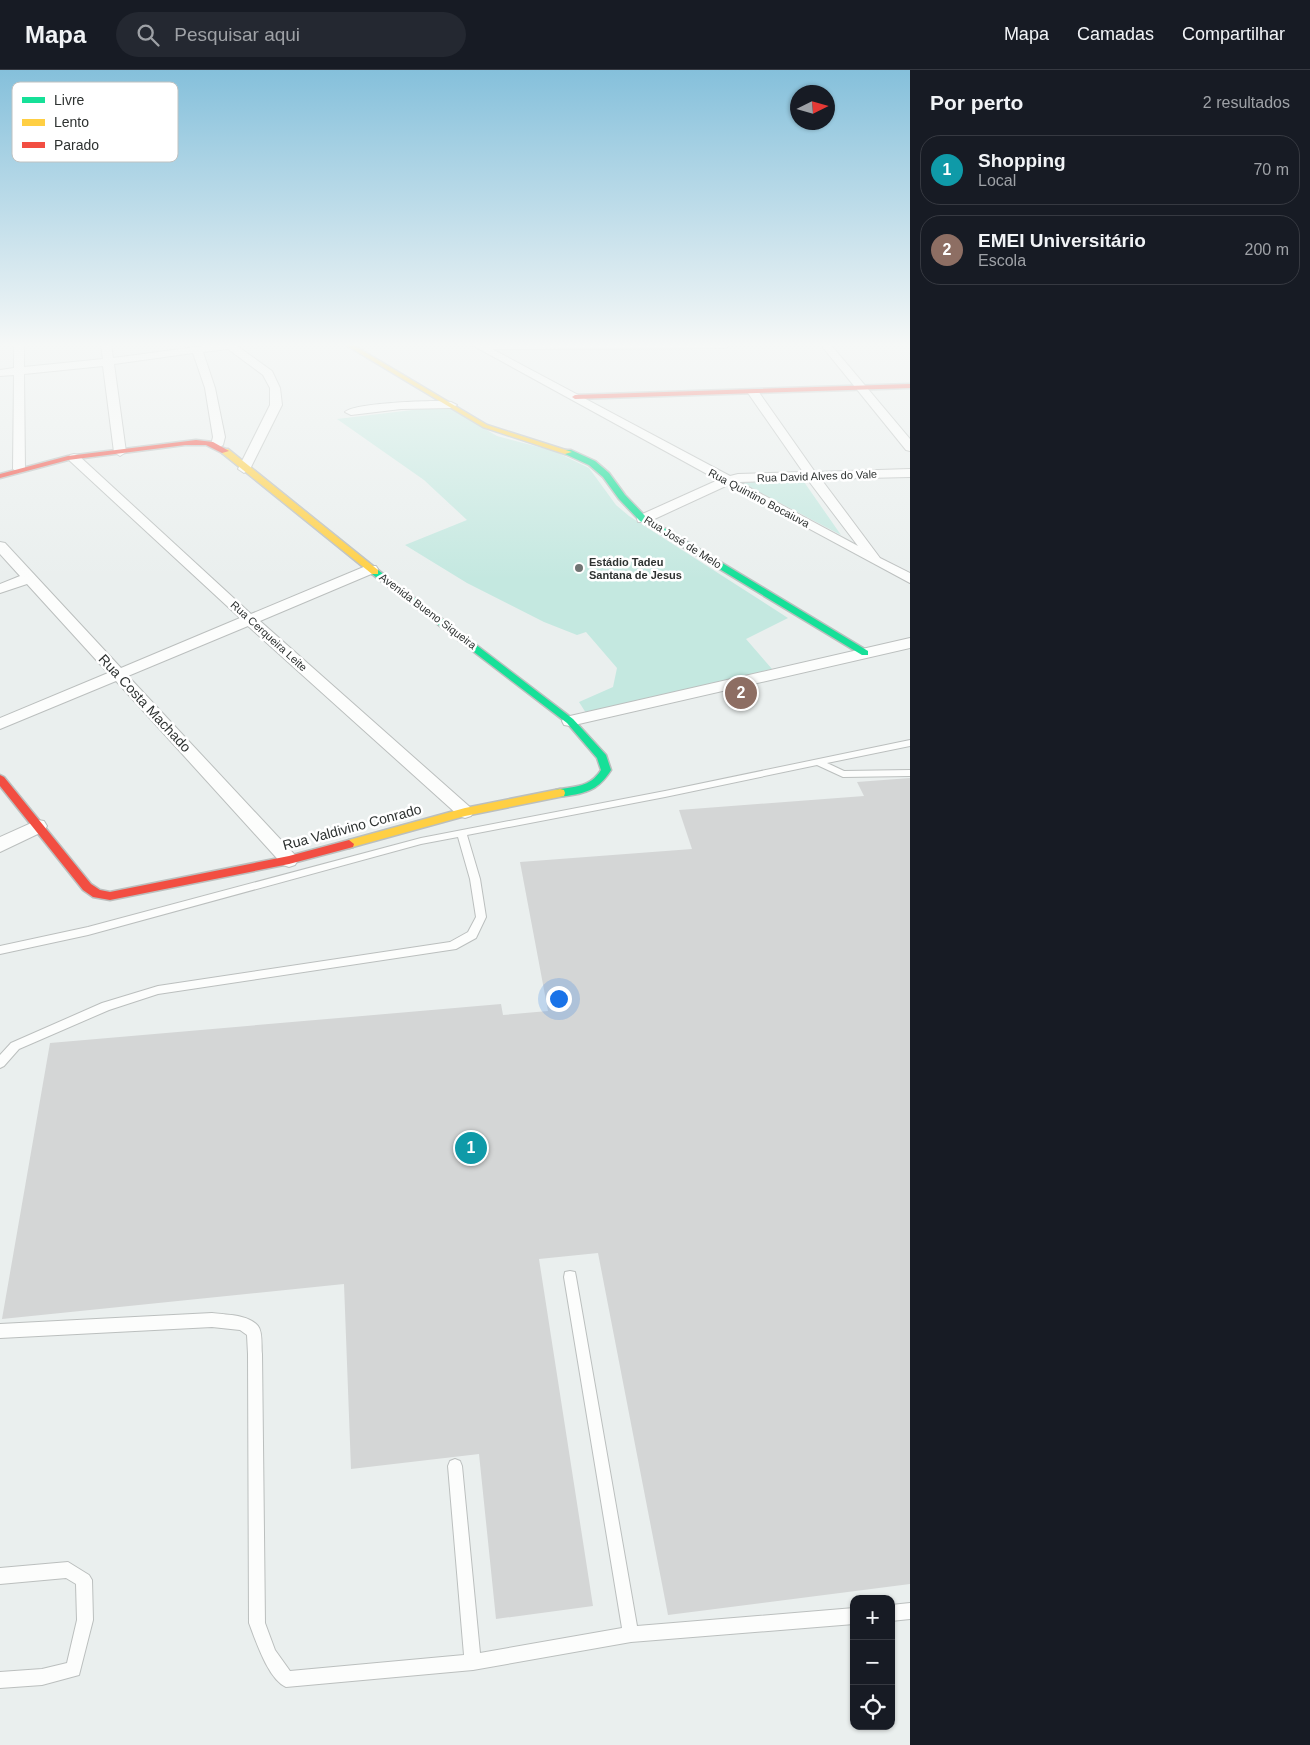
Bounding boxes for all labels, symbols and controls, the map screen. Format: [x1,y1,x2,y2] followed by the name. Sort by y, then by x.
[116,12,466,57] search box
[25,21,86,48] text: Mapa
[134,21,162,49] icon: search
[174,24,300,45] text: Pesquisar aqui
[1004,24,1049,44] text: Mapa
[1077,24,1154,44] text: Camadas
[1182,24,1285,44] text: Compartilhar
[12,82,178,162] legend
[790,85,835,130] north arrow
[930,91,1023,114] text: Por perto
[54,92,85,108] text: Livre
[1203,94,1290,111] text: 2 resultados
[54,114,89,130] text: Lento
[54,137,99,153] text: Parado
[978,150,1066,171] text: Shopping
[943,161,951,178] text: 1
[1253,161,1289,178] text: 70 m
[978,172,1016,189] text: Local
[978,230,1146,251] text: EMEI Universitário
[943,241,951,258] text: 2
[1245,241,1289,258] text: 200 m
[978,252,1026,269] text: Escola
[707,466,812,530] street label: Rua Quintino Bocaiuva
[757,468,877,484] street label: Rua David Alves do Vale
[642,513,724,571] street label: Rua José de Melo
[589,556,682,581] place label: Estádio Tadeu Santana de Jesus
[573,562,585,574] marker: Estádio Tadeu Santana de Jesus
[377,571,479,652] street label: Avenida Bueno Siqueira
[228,599,310,673] street label: Rua Cerqueira Leite
[96,651,195,755] street label: Rua Costa Machado
[725,674,757,712] pin: 2
[281,801,423,853] street label: Rua Valdivino Conrado
[546,986,572,1012] your location
[455,1129,487,1167] pin: 1
[850,1595,895,1730] map controls
[850,1595,895,1640] button: +
[850,1640,895,1685] button: −
[850,1685,895,1730] button: locate

